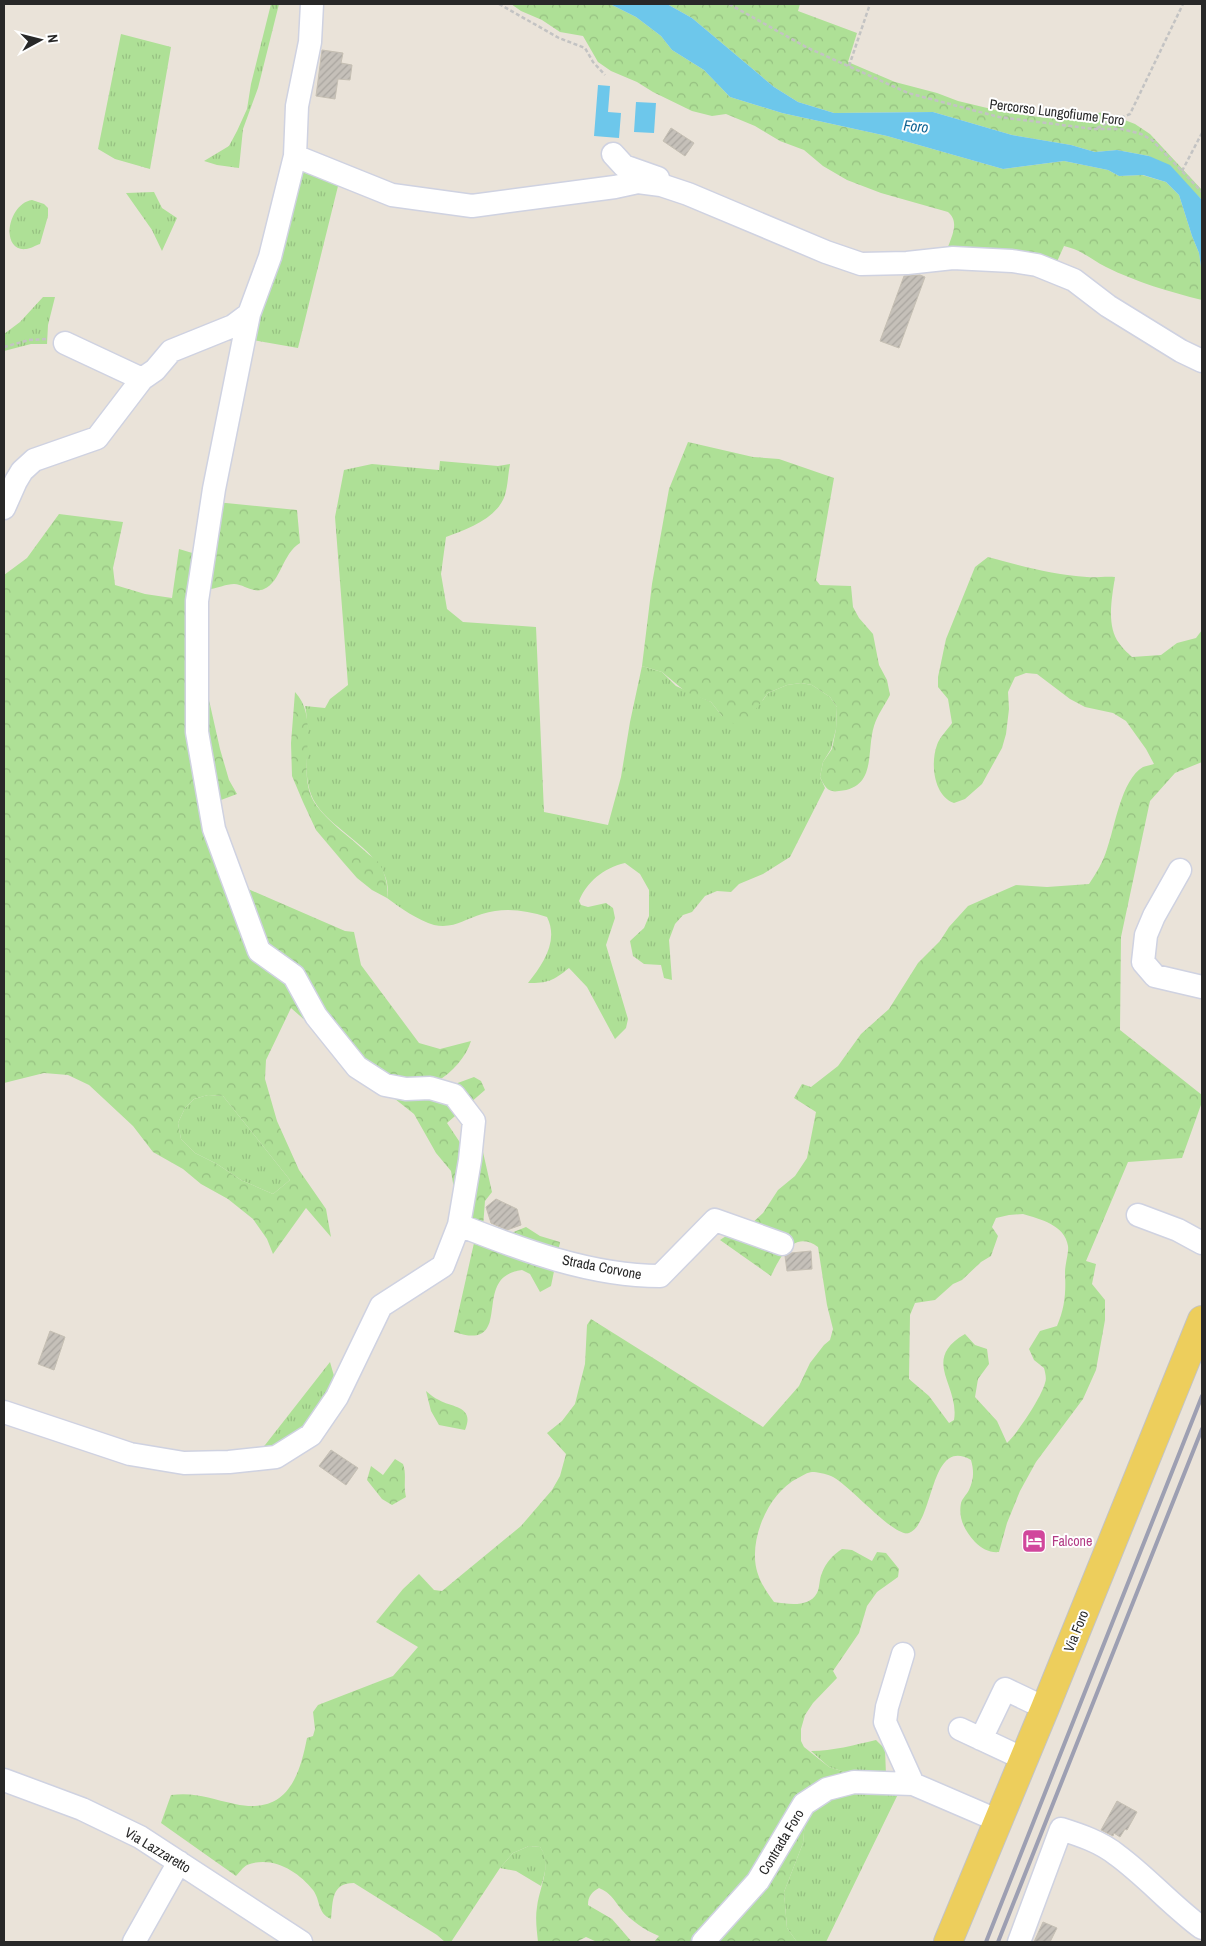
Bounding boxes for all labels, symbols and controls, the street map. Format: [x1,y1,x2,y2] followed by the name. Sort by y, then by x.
[15,15,65,65] north arrow
[43,33,62,44] text: N
[988,95,1126,129] street label: Percorso Lungofiume Foro
[903,114,930,138] water label: Foro
[561,1250,643,1284] street label: Strada Corvone
[1021,1528,1047,1554] hotel icon: Falcone
[1052,1532,1092,1550] place label: Falcone
[1060,1608,1092,1654] street label: Via Foro
[754,1806,808,1878] street label: Contrada Foro
[122,1823,194,1877] street label: Via Lazzaretto

